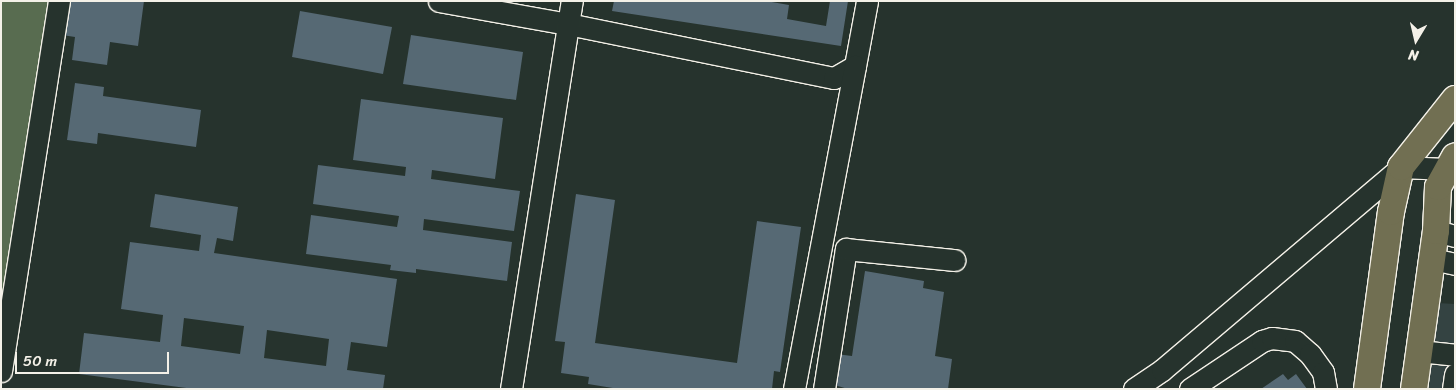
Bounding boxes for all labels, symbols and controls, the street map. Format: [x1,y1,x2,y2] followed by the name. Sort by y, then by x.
[1391,15,1441,65] north arrow
[1407,42,1420,68] text: N
[18,342,171,374] scale bar
[23,348,57,374] text: 50 m

